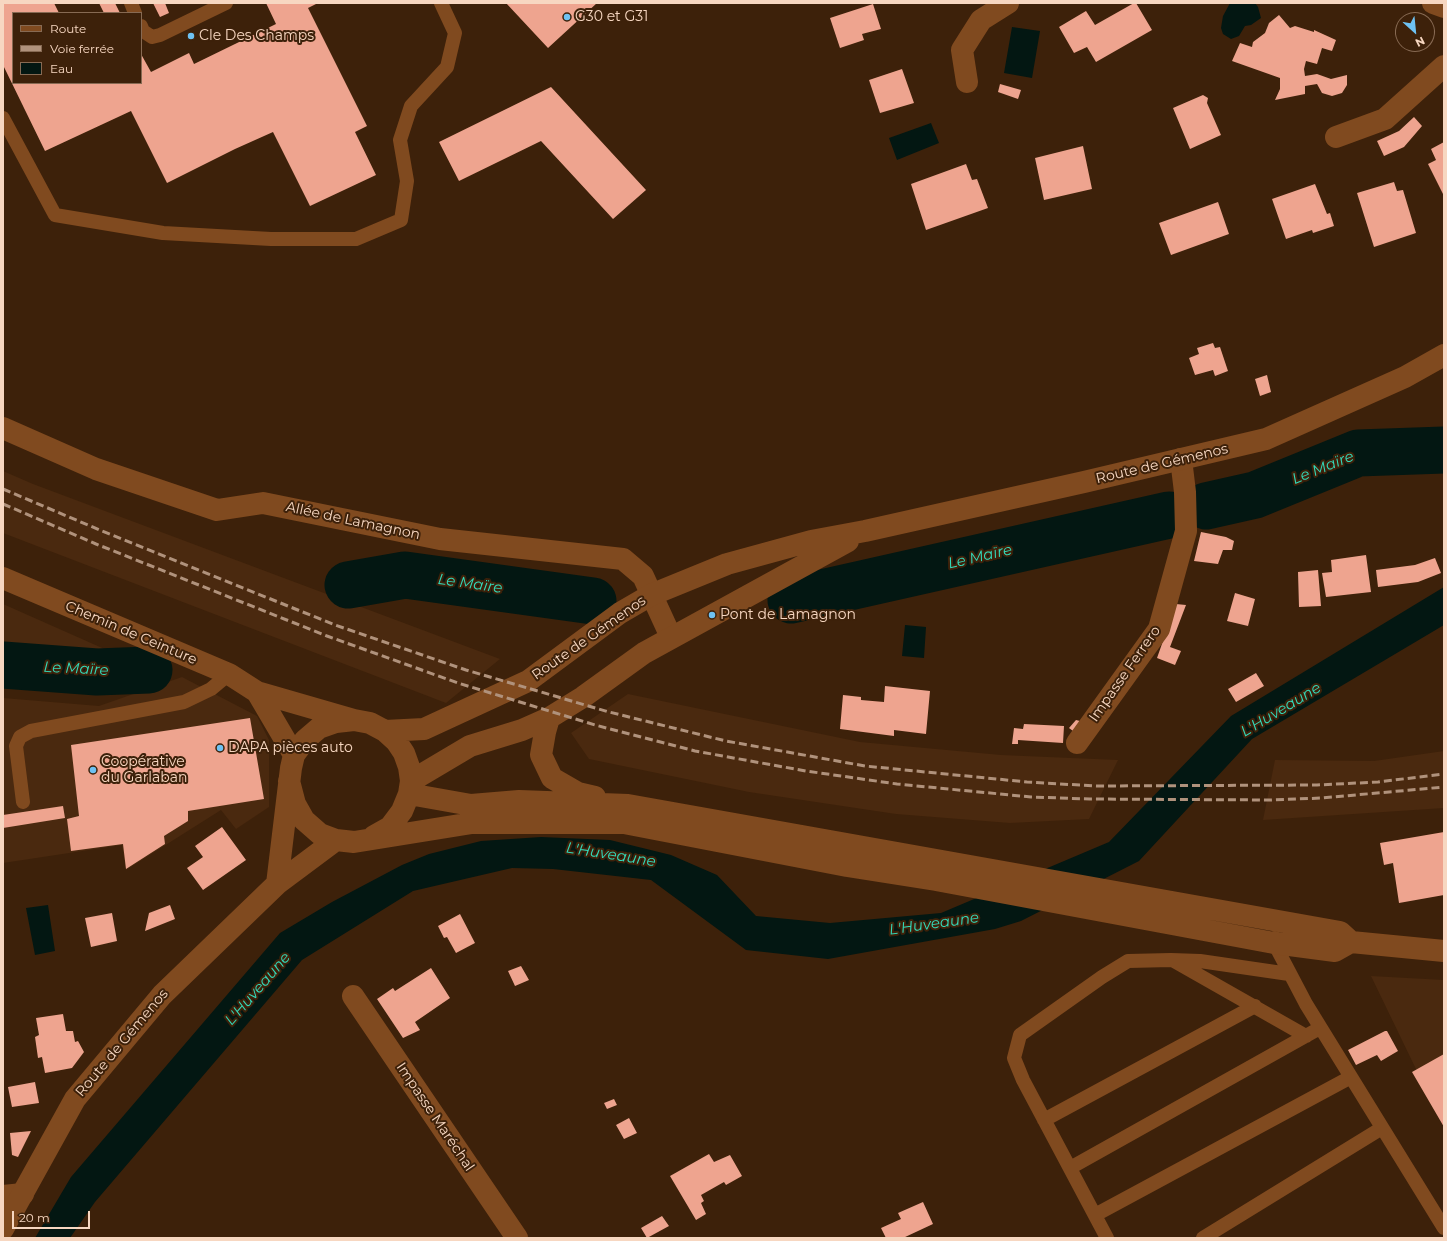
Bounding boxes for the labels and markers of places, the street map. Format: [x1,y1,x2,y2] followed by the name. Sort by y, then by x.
[575,9,648,25] place label: G30 et G31
[562,12,572,22] marker: G30 et G31
[199,28,314,44] place label: Cle Des Champs
[186,31,196,41] marker: Cle Des Champs
[720,607,856,623] place label: Pont de Lamagnon
[707,610,717,620] marker: Pont de Lamagnon
[228,740,353,756] place label: DAPA pièces auto
[215,743,225,753] marker: DAPA pièces auto
[101,754,187,786] place label: Coopérative du Garlaban
[88,765,98,775] marker: Coopérative du Garlaban

